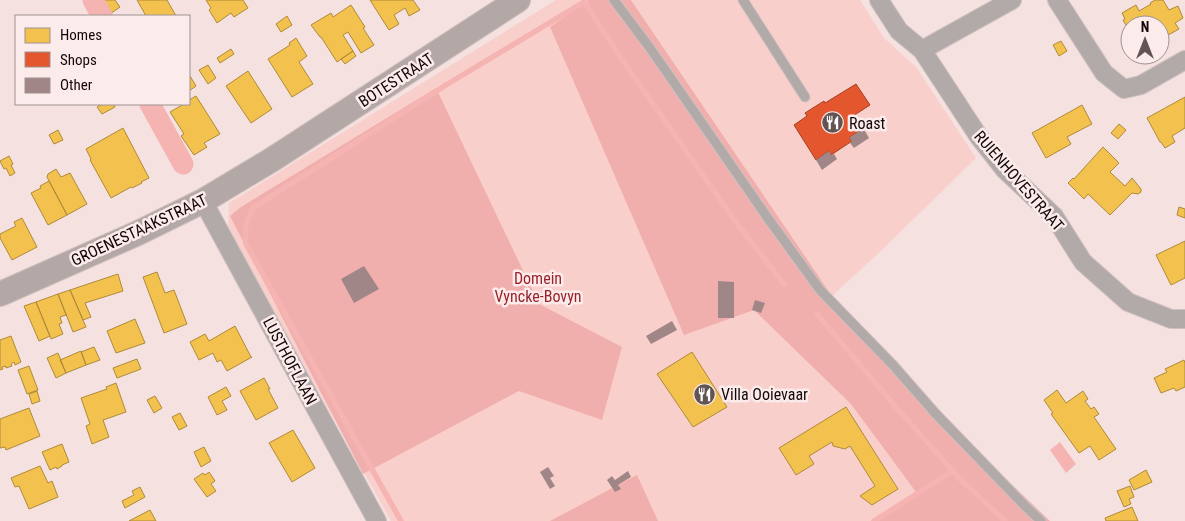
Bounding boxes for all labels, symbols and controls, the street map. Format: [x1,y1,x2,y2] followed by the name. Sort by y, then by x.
[15,15,190,105] legend
[1120,15,1170,65] north arrow
[1141,19,1149,35] text: N
[60,26,102,44] text: Homes
[355,49,437,111] street label: BOTESTRAAT
[60,51,97,69] text: Shops
[60,76,93,94] text: Other
[821,111,845,135] restaurant icon: Roast
[849,114,885,133] place label: Roast
[970,127,1068,235] street label: RUIENHOVESTRAAT
[68,190,210,270] street label: GROENESTAAKSTRAAT
[494,269,582,306] park label: Domein Vyncke-Bovyn
[259,314,321,408] street label: LUSTHOFLAAN
[693,382,717,406] restaurant icon: Villa Ooievaar
[721,385,808,404] place label: Villa Ooievaar

